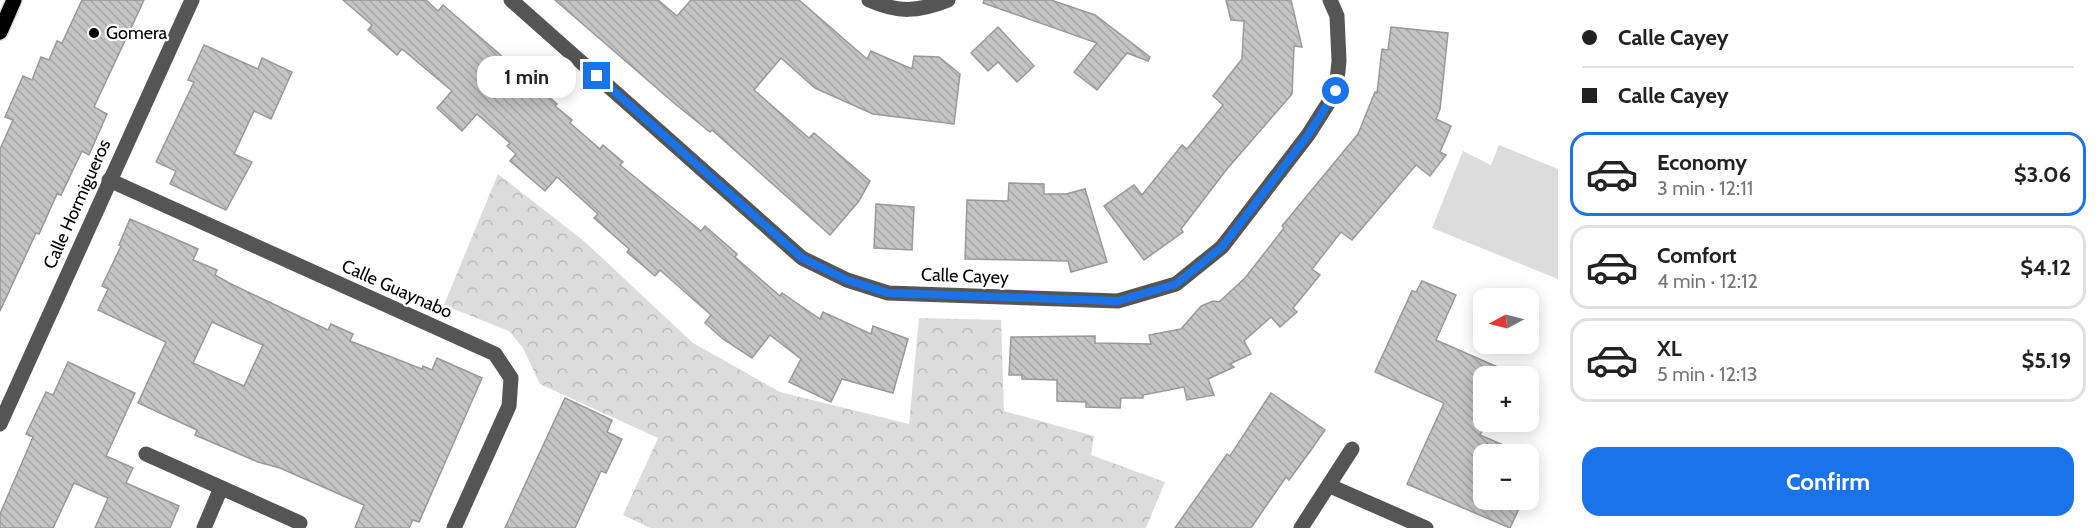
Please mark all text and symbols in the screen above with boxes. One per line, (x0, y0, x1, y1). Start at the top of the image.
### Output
place label: Gomera (106, 22, 167, 44)
text: Calle Cayey (1618, 24, 1729, 51)
marker: Gomera (87, 26, 101, 40)
callout: 1 min (477, 55, 576, 97)
route end (583, 62, 610, 89)
text: 1 min (504, 65, 549, 89)
route start (1322, 77, 1349, 104)
text: Calle Cayey (1618, 82, 1729, 109)
street label: Calle Hormigueros (39, 136, 115, 272)
icon: car (1585, 147, 1639, 201)
text: Economy (1657, 149, 1747, 176)
text: $3.06 (2014, 161, 2071, 188)
text: 3 min · 12:11 (1657, 176, 1753, 200)
icon: car (1585, 240, 1639, 294)
text: Comfort (1657, 242, 1736, 269)
text: $4.12 (2020, 254, 2071, 281)
street label: Calle Guaynabo (338, 255, 456, 323)
street label: Calle Cayey (921, 263, 1009, 289)
text: 4 min · 12:12 (1657, 269, 1758, 293)
north arrow (1473, 288, 1539, 354)
map controls (1473, 288, 1539, 510)
icon: car (1585, 333, 1639, 387)
text: XL (1657, 335, 1682, 362)
text: $5.19 (2021, 347, 2071, 374)
text: 5 min · 12:13 (1657, 362, 1758, 386)
button: + (1473, 366, 1539, 432)
button: − (1473, 444, 1539, 510)
button: Confirm (1582, 447, 2074, 516)

